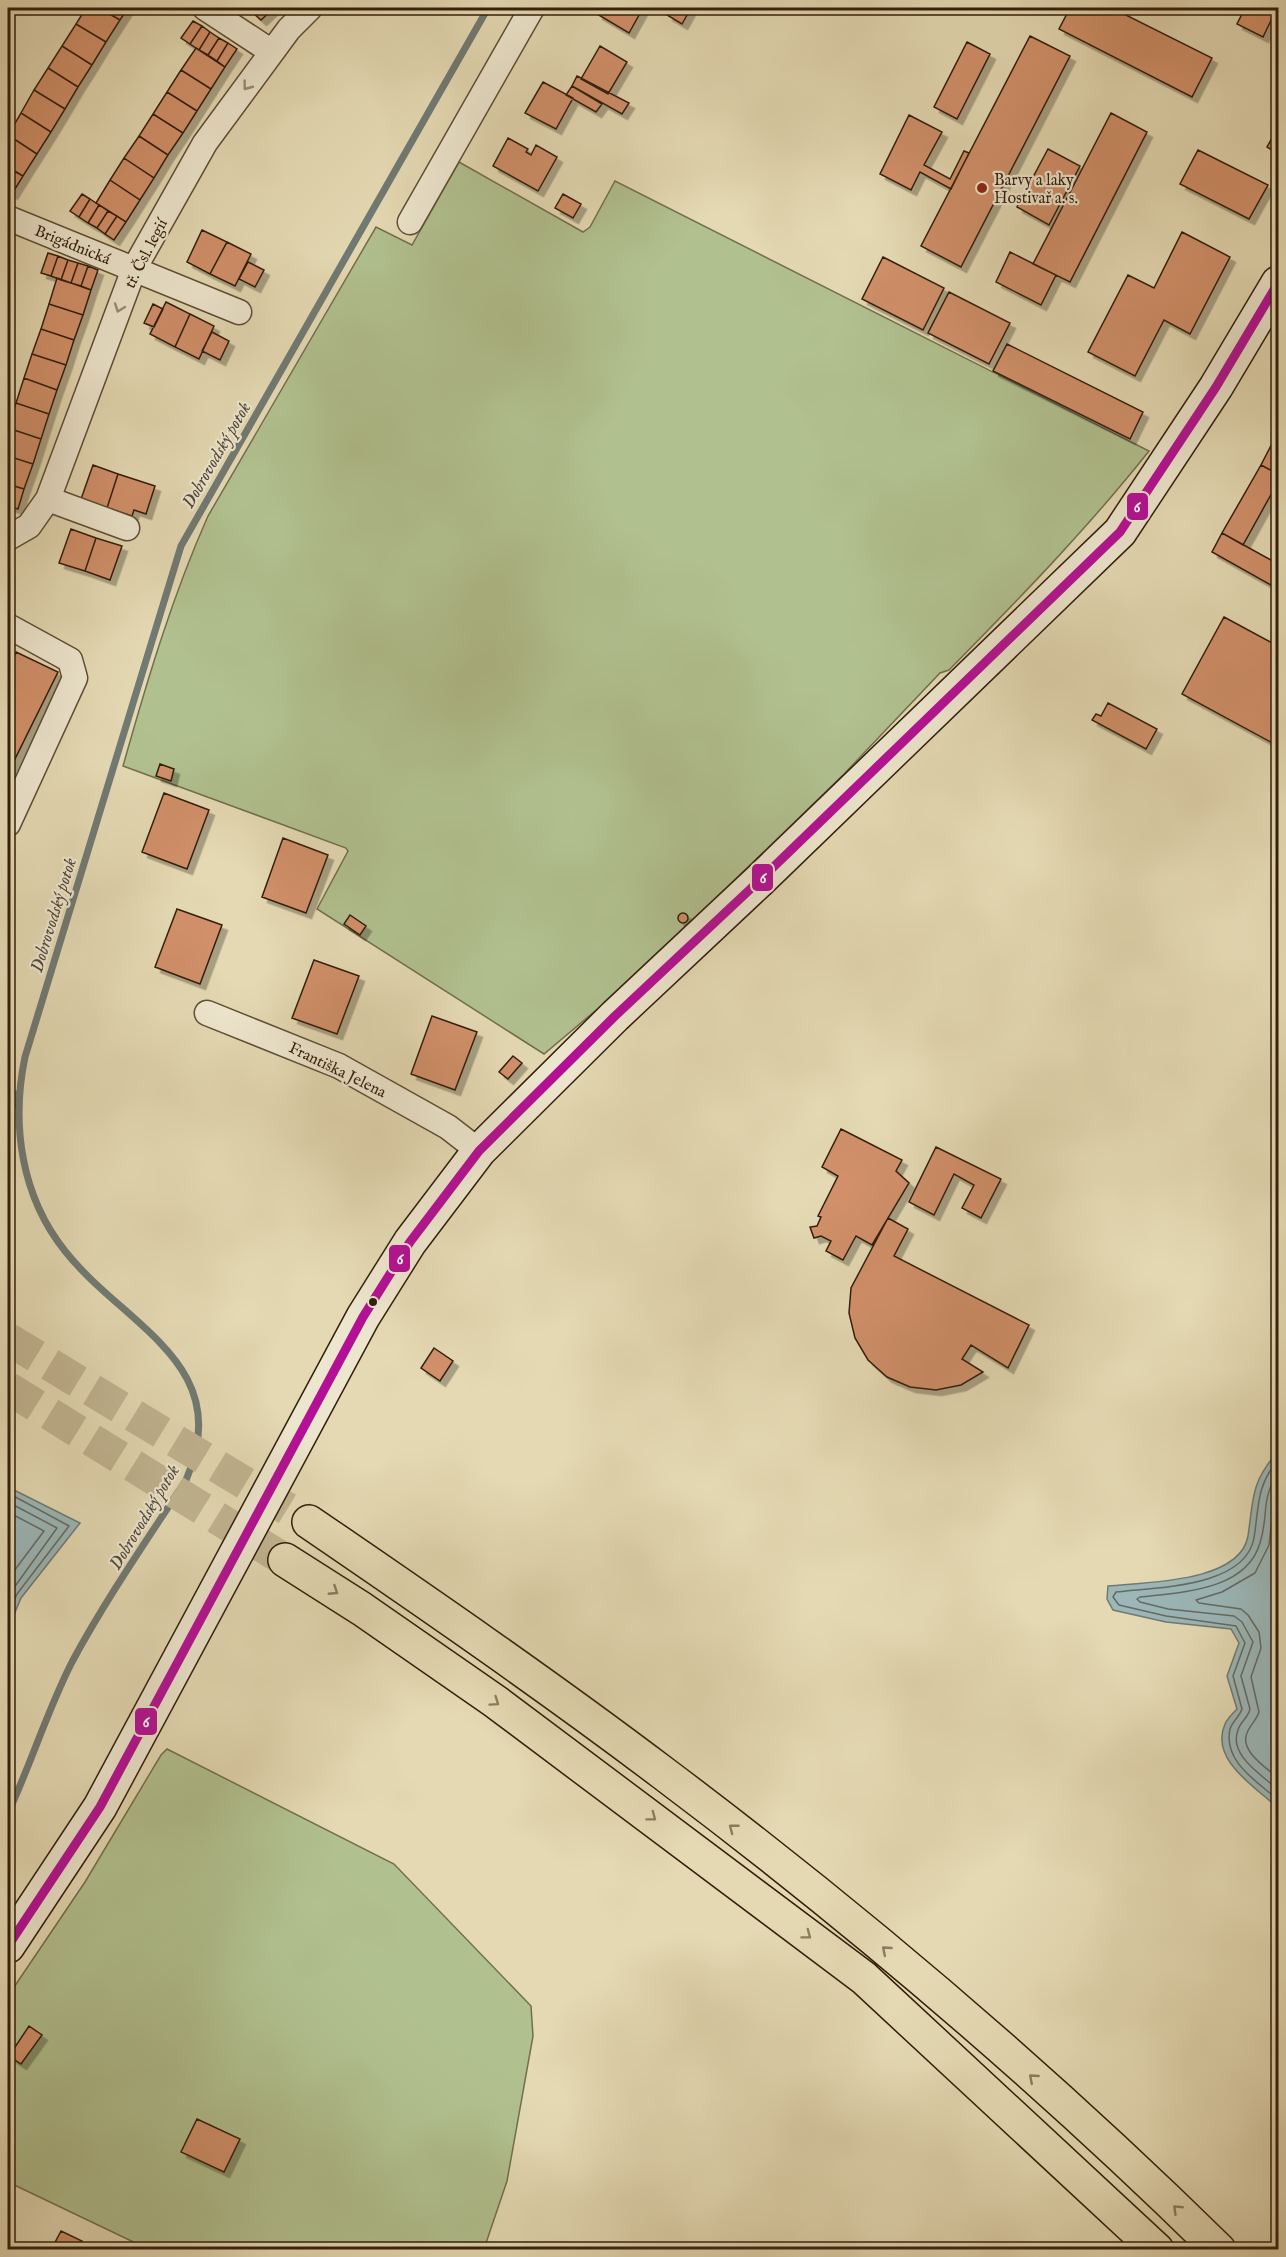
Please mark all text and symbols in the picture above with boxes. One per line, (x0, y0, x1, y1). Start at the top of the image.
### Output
one-way arrow (243, 79, 254, 90)
place label: Barvy a laky Hostivař a. s. (994, 171, 1078, 209)
marker: Barvy a laky Hostivař a. s. (975, 181, 989, 195)
street label: tř. Čsl. legií (119, 213, 174, 292)
street label: Brigádnická (31, 222, 113, 270)
one-way arrow (114, 302, 126, 313)
water label: Dobrovodský potok (178, 399, 257, 513)
line badge: 6 (1126, 492, 1149, 521)
text: 6 (1134, 498, 1142, 518)
water label: Dobrovodský potok (26, 855, 83, 976)
line badge: 6 (751, 863, 774, 892)
text: 6 (760, 869, 768, 889)
street label: Františka Jelena (285, 1039, 389, 1103)
line badge: 6 (388, 1244, 411, 1273)
text: 6 (397, 1250, 405, 1270)
unlabelled marker (367, 1296, 379, 1308)
water label: Dobrovodský potok (105, 1461, 186, 1575)
one-way arrow (328, 1584, 338, 1596)
one-way arrow (488, 1695, 499, 1706)
line badge: 6 (134, 1707, 158, 1736)
text: 6 (143, 1713, 151, 1733)
one-way arrow (645, 1810, 656, 1821)
one-way arrow (729, 1825, 740, 1836)
one-way arrow (801, 1928, 812, 1939)
one-way arrow (882, 1946, 893, 1957)
one-way arrow (1029, 2074, 1039, 2085)
one-way arrow (1174, 2205, 1185, 2216)

